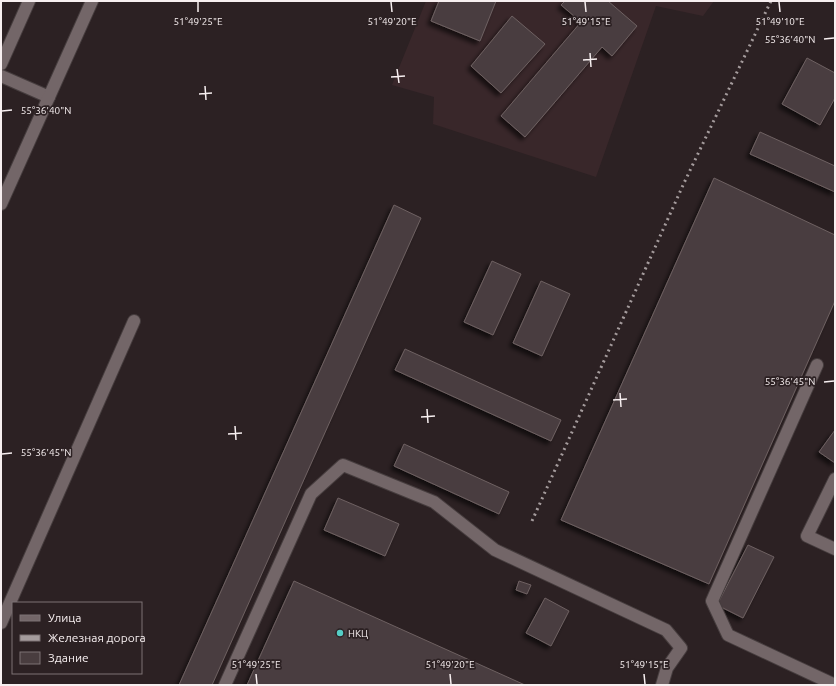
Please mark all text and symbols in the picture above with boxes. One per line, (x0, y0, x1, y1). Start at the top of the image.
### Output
text: 51°49'25"E (173, 16, 223, 27)
text: 51°49'20"E (367, 16, 417, 27)
text: 51°49'15"E (561, 16, 611, 27)
text: 51°49'10"E (755, 16, 805, 27)
text: 55°36'40"N (765, 34, 815, 45)
text: 55°36'40"N (21, 105, 71, 116)
text: 55°36'45"N (765, 376, 815, 387)
text: 55°36'45"N (21, 447, 71, 458)
legend (12, 602, 142, 674)
text: Улица (48, 611, 81, 624)
marker: НКЦ (335, 628, 345, 638)
place label: НКЦ (348, 628, 368, 639)
text: Железная дорога (48, 631, 146, 644)
text: Здание (48, 651, 89, 664)
text: 51°49'25"E (231, 659, 281, 670)
text: 51°49'20"E (425, 659, 475, 670)
text: 51°49'15"E (619, 659, 669, 670)

